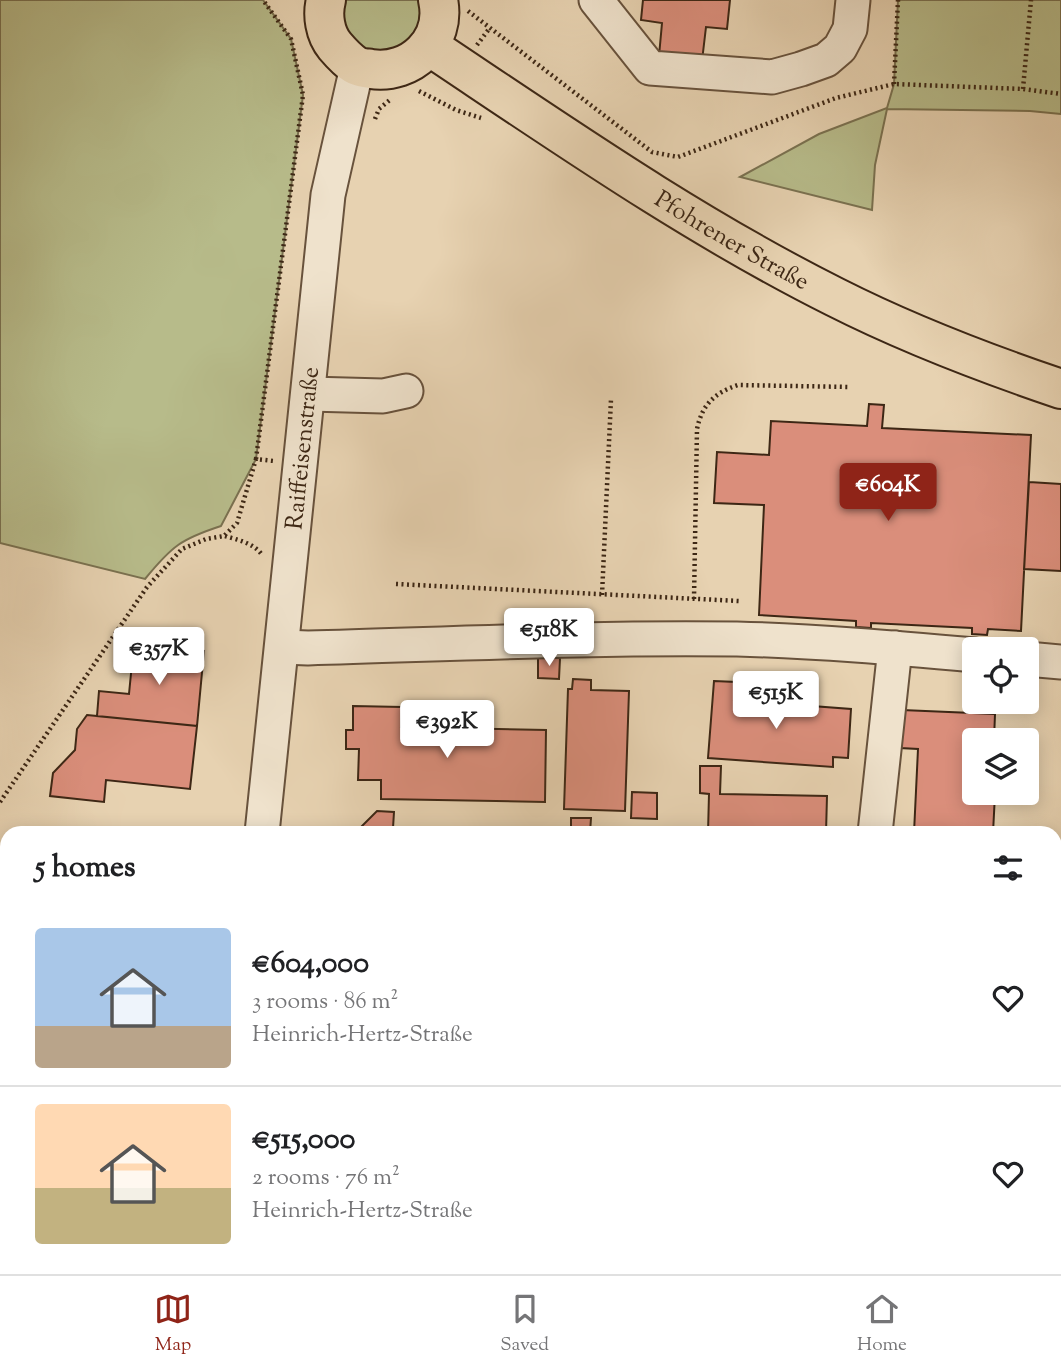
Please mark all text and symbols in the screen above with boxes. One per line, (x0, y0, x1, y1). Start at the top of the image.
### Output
street label: Pfohrener Straße (647, 183, 815, 300)
street label: Raiffeisenstraße (278, 365, 329, 531)
pin: €604K (839, 463, 937, 523)
text: €604K (856, 469, 920, 502)
pin: €518K (500, 608, 598, 668)
text: €518K (520, 614, 578, 647)
pin: €357K (110, 628, 208, 687)
text: €357K (129, 633, 189, 666)
map controls (962, 637, 1039, 805)
button: locate (962, 637, 1039, 714)
pin: €515K (727, 672, 825, 731)
text: €515K (749, 677, 803, 710)
pin: €392K (398, 700, 496, 760)
text: €392K (416, 706, 478, 739)
button: layers (962, 728, 1039, 805)
text: 5 homes (35, 847, 136, 890)
icon: filters (989, 849, 1027, 887)
text: €604,000 (252, 943, 369, 986)
icon: home (91, 956, 175, 1040)
icon: heart (989, 979, 1027, 1017)
text: 3 rooms · 86 m² (252, 986, 398, 1019)
text: Heinrich-Hertz-Straße (252, 1019, 473, 1052)
text: €515,000 (252, 1119, 355, 1162)
icon: home (91, 1132, 175, 1216)
icon: heart (989, 1155, 1027, 1193)
text: 2 rooms · 76 m² (252, 1162, 400, 1195)
text: Heinrich-Hertz-Straße (252, 1195, 473, 1228)
tab: Map (154, 1290, 192, 1359)
tab: Saved (500, 1290, 549, 1359)
tab: Home (857, 1290, 907, 1359)

